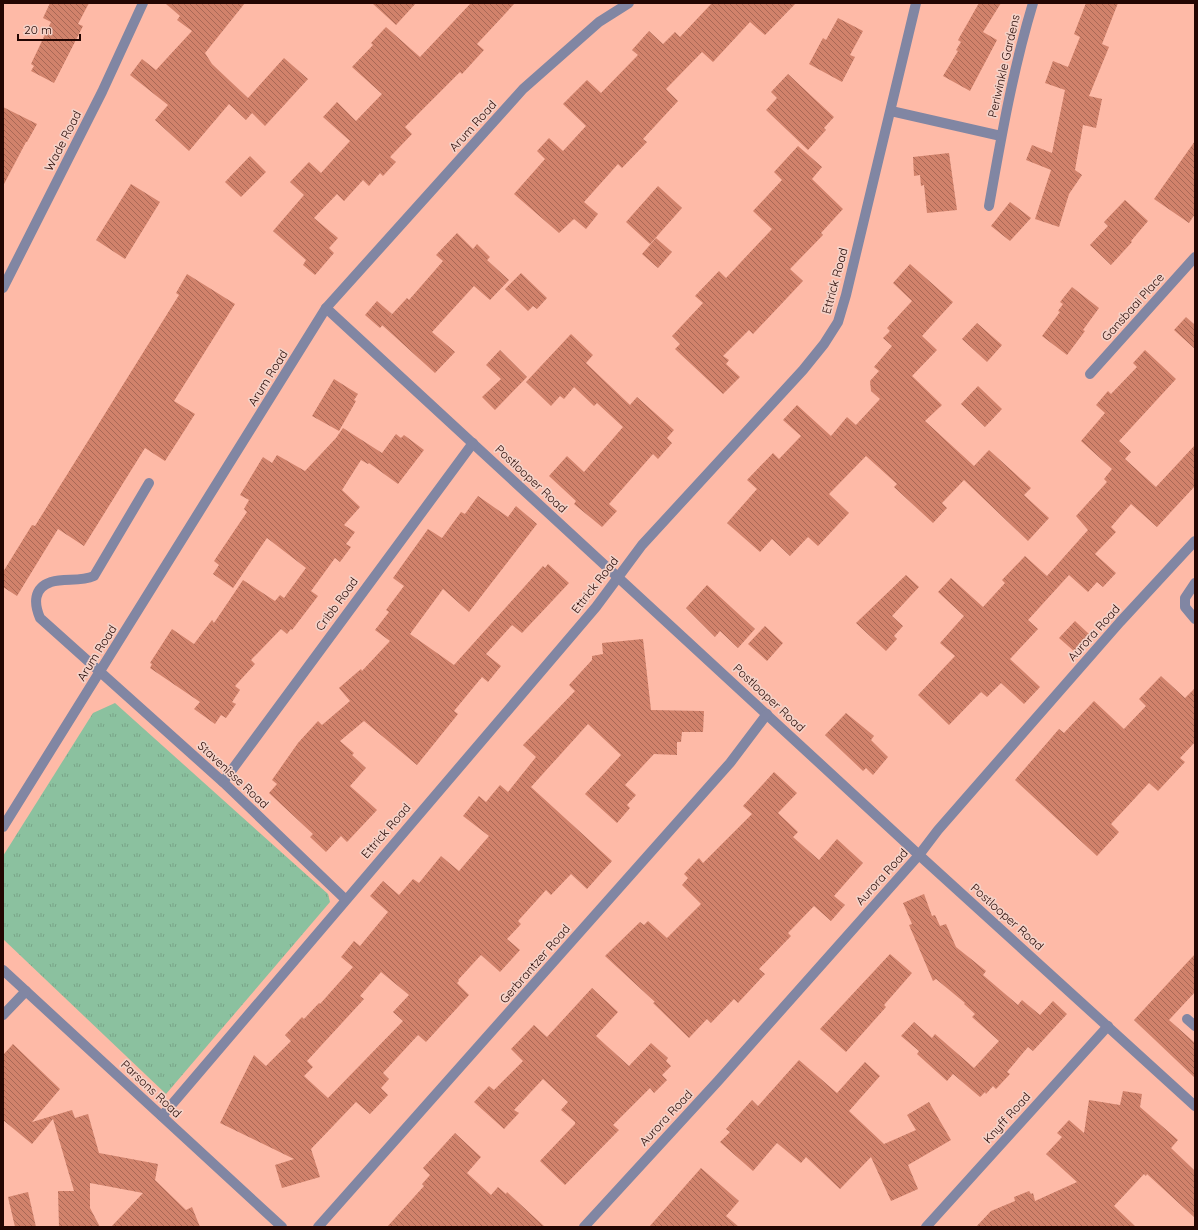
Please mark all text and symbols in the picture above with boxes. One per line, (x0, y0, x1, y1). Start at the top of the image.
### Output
street label: Periwinkle Gardens (984, 13, 1023, 119)
scale bar (18, 16, 80, 42)
text: 20 m (24, 22, 52, 37)
street label: Arum Road (446, 97, 499, 154)
street label: Wade Road (41, 108, 84, 174)
street label: Ettrick Road (818, 246, 851, 316)
street label: Gansbaai Place (1098, 269, 1167, 344)
street label: Arum Road (244, 347, 291, 409)
street label: Postlooper Road (492, 441, 570, 516)
street label: Ettrick Road (568, 553, 621, 616)
street label: Cribb Road (312, 574, 361, 633)
street label: Aurora Road (1064, 601, 1123, 664)
street label: Arum Road (73, 622, 120, 684)
street label: Postlooper Road (730, 660, 808, 735)
street label: Stavenisse Road (195, 738, 272, 811)
street label: Ettrick Road (358, 800, 414, 861)
street label: Aurora Road (852, 845, 911, 908)
street label: Postlooper Road (968, 880, 1047, 953)
street label: Gerbrantzer Road (496, 921, 573, 1006)
street label: Parsons Road (118, 1057, 185, 1121)
street label: Aurora Road (636, 1087, 695, 1149)
street label: Knyff Road (980, 1089, 1033, 1146)

